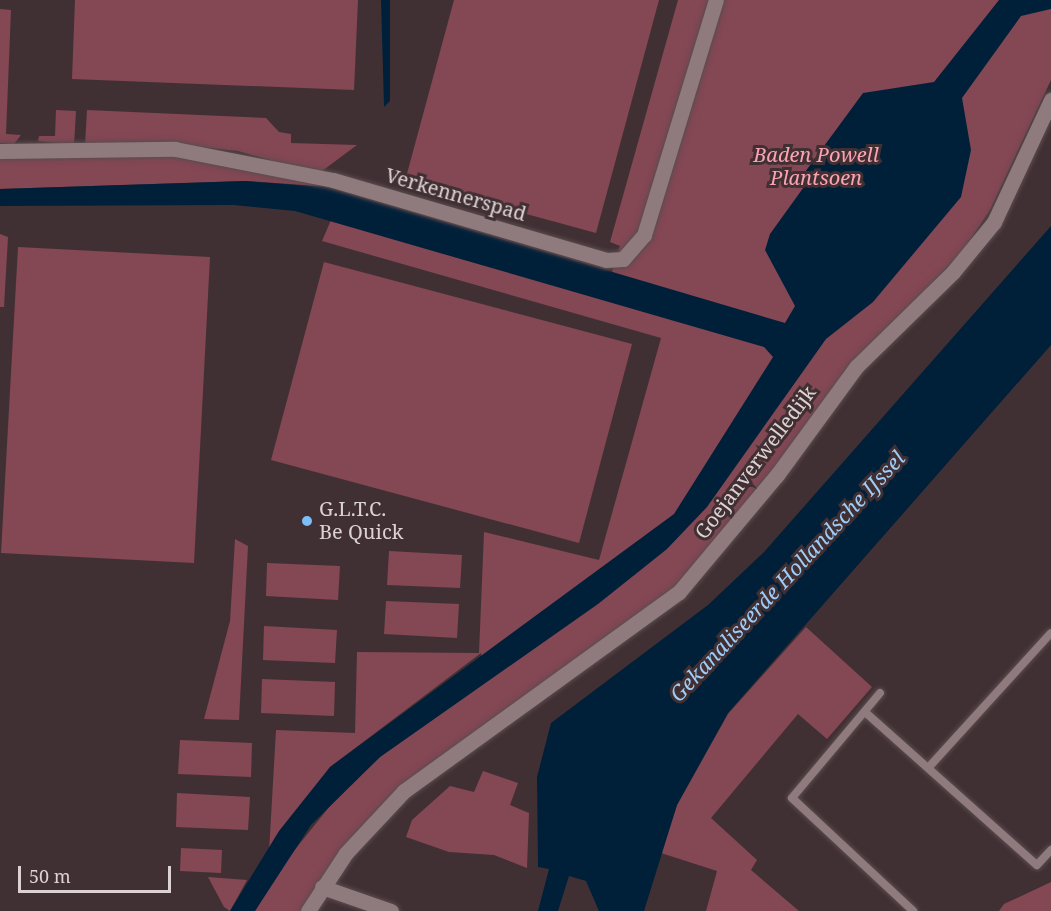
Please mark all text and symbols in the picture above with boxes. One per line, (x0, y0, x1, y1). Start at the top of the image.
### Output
park label: Baden Powell Plantsoen (753, 143, 879, 190)
street label: Verkennerspad (383, 162, 529, 226)
street label: Goejanverwelledijk (690, 381, 820, 543)
water label: Gekanaliseerde Hollandsche IJssel (664, 446, 910, 706)
place label: G.L.T.C. Be Quick (319, 497, 403, 544)
marker: G.L.T.C. Be Quick (300, 514, 314, 528)
scale bar (21, 854, 174, 892)
text: 50 m (29, 864, 71, 888)

